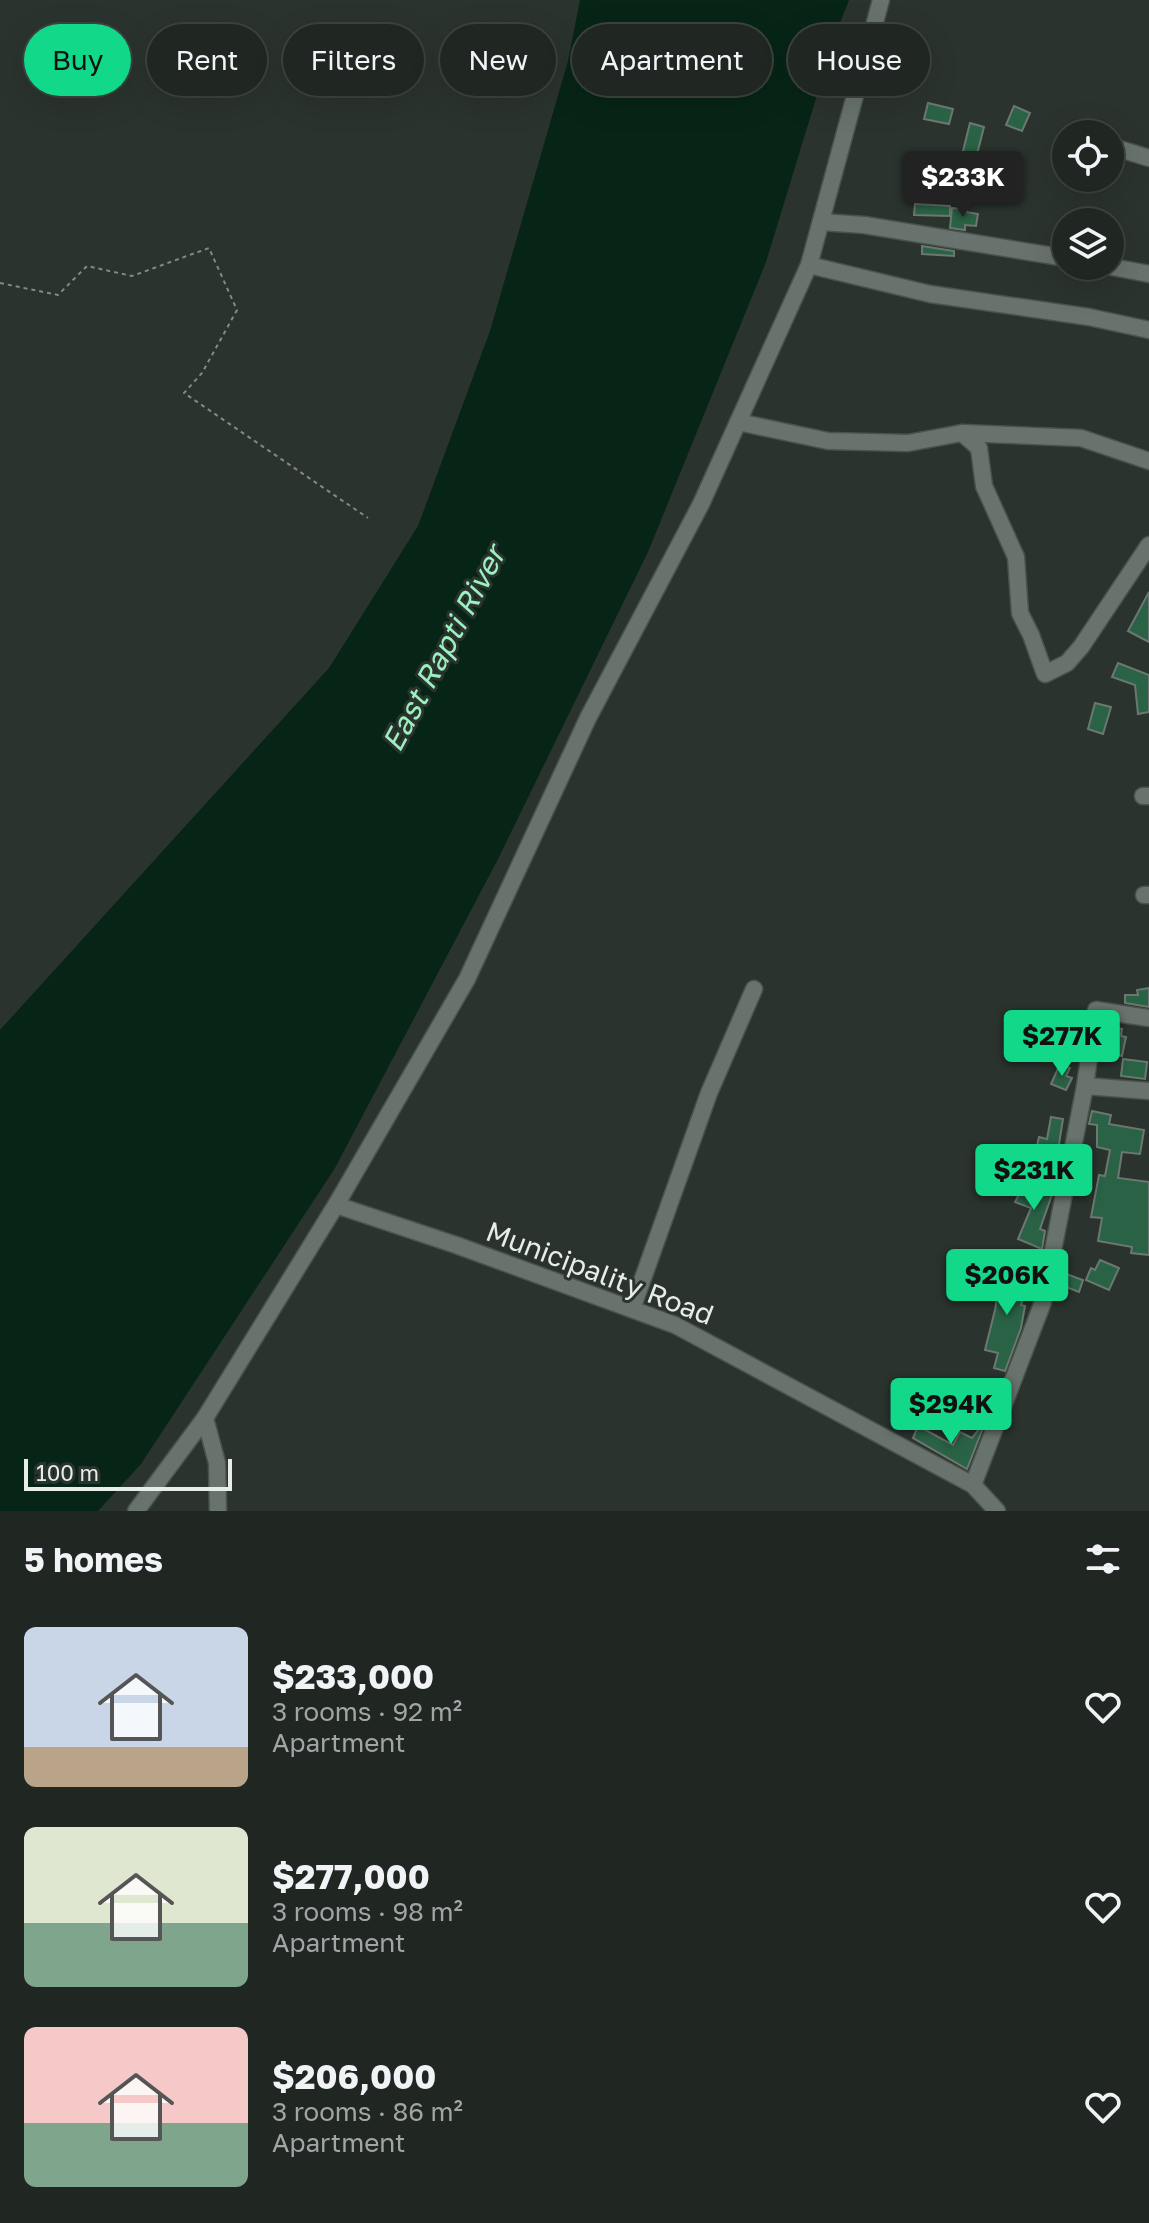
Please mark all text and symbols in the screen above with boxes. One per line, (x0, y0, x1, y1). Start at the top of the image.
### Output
chip: Buy (24, 24, 131, 96)
chip: Rent (147, 24, 267, 96)
chip: Filters (283, 24, 424, 96)
chip: New (440, 24, 556, 96)
chip: Apartment (572, 24, 772, 96)
chip: House (788, 24, 930, 96)
map controls (1052, 120, 1124, 280)
button: locate (1052, 120, 1124, 192)
pin: $233K (907, 151, 1019, 219)
text: $233K (921, 161, 1005, 192)
button: layers (1052, 208, 1124, 280)
water label: East Rapti River (374, 536, 514, 757)
pin: $277K (1006, 1010, 1118, 1078)
text: $277K (1022, 1020, 1102, 1051)
pin: $231K (978, 1144, 1090, 1212)
text: $231K (993, 1154, 1075, 1185)
street label: Municipality Road (482, 1214, 719, 1331)
pin: $206K (951, 1249, 1063, 1317)
text: $206K (964, 1259, 1050, 1290)
pin: $294K (895, 1378, 1007, 1446)
text: $294K (909, 1388, 993, 1419)
scale bar (24, 1455, 232, 1491)
text: 100 m (36, 1459, 99, 1486)
icon: filters (1081, 1537, 1125, 1581)
text: 5 homes (24, 1539, 163, 1579)
text: $233,000 (272, 1656, 434, 1696)
icon: home (88, 1659, 184, 1755)
icon: heart (1081, 1685, 1125, 1729)
text: 3 rooms · 92 m² (272, 1696, 462, 1727)
text: Apartment (272, 1727, 405, 1758)
text: $277,000 (272, 1856, 430, 1896)
icon: home (88, 1859, 184, 1955)
icon: heart (1081, 1885, 1125, 1929)
text: 3 rooms · 98 m² (272, 1896, 463, 1927)
text: Apartment (272, 1927, 405, 1958)
text: $206,000 (272, 2056, 436, 2096)
icon: home (88, 2059, 184, 2155)
icon: heart (1081, 2085, 1125, 2129)
text: 3 rooms · 86 m² (272, 2096, 463, 2127)
text: Apartment (272, 2127, 405, 2158)

